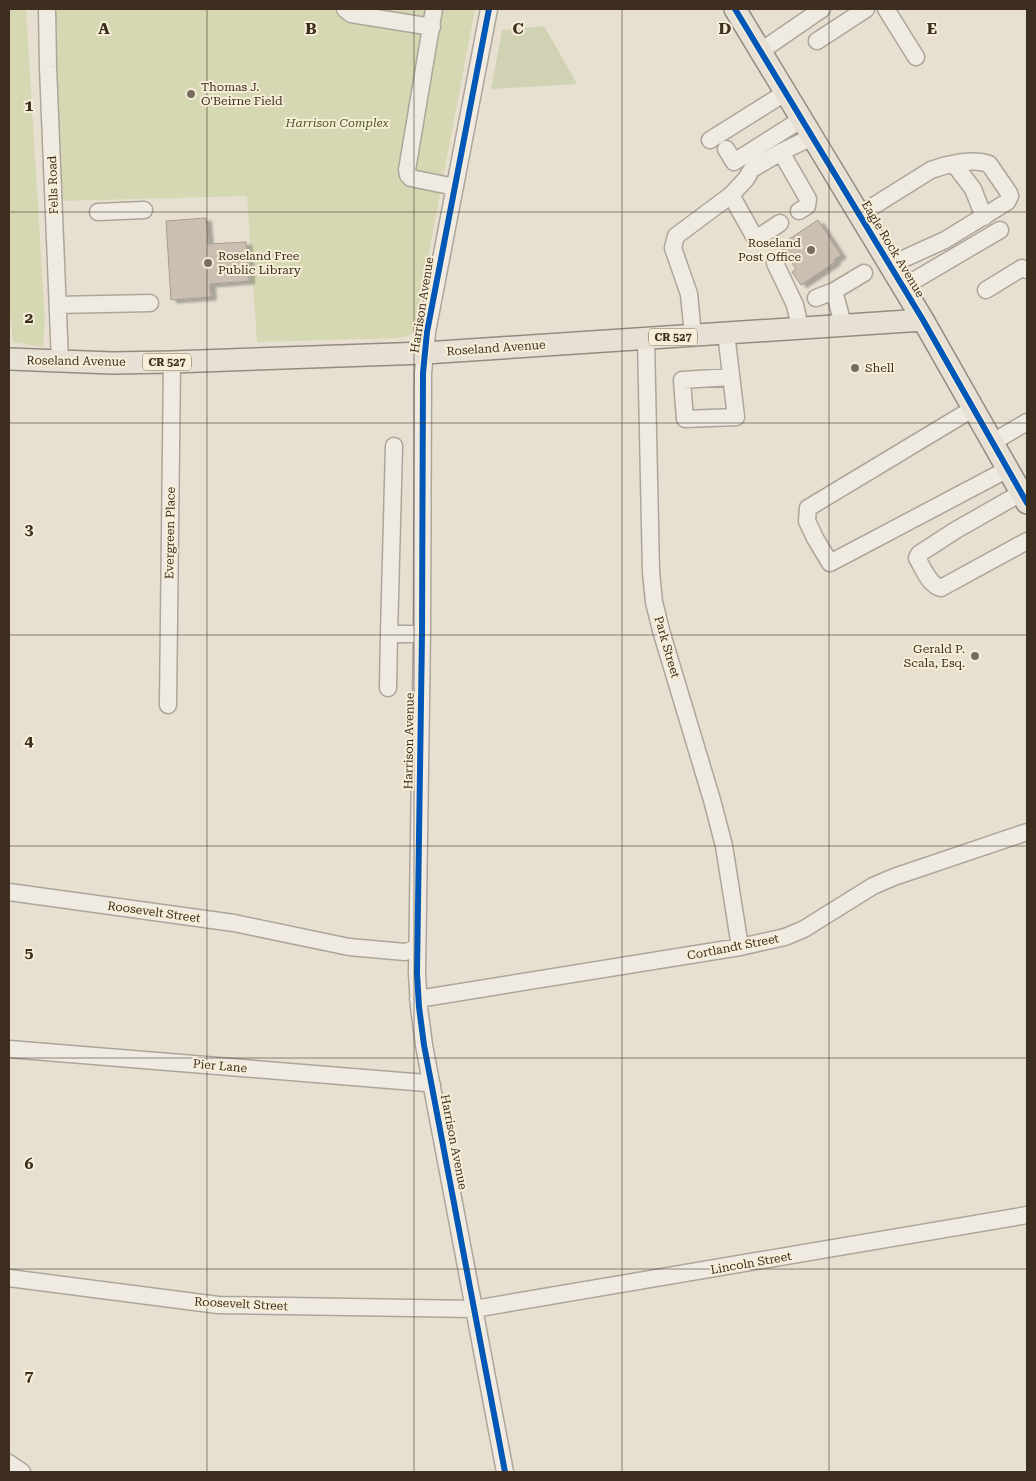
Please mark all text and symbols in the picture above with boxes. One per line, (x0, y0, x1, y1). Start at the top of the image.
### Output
text: A (98, 19, 110, 38)
text: B (305, 19, 317, 38)
text: C (512, 19, 524, 38)
text: D (719, 19, 732, 38)
text: E (927, 19, 937, 38)
place label: Thomas J. O'Beirne Field (201, 80, 283, 108)
marker: Thomas J. O'Beirne Field (185, 88, 197, 100)
text: 1 (25, 96, 34, 115)
park label: Harrison Complex (285, 116, 388, 130)
street label: Fells Road (45, 155, 61, 215)
street label: Eagle Rock Avenue (859, 198, 928, 300)
place label: Roseland Post Office (738, 236, 801, 264)
marker: Roseland Post Office (805, 244, 817, 256)
place label: Roseland Free Public Library (218, 249, 302, 277)
street label: Harrison Avenue (408, 256, 437, 354)
marker: Roseland Free Public Library (202, 257, 214, 269)
text: 2 (25, 308, 34, 327)
road number: CR 527 (649, 328, 697, 346)
street label: Roseland Avenue (446, 338, 546, 358)
street label: Roseland Avenue (26, 353, 126, 369)
road number: CR 527 (143, 354, 191, 371)
place label: Shell (865, 361, 894, 375)
marker: Shell (849, 362, 861, 374)
street label: Evergreen Place (162, 486, 178, 579)
text: 3 (25, 520, 34, 539)
street label: Park Street (651, 614, 683, 680)
place label: Gerald P. Scala, Esq. (904, 642, 965, 670)
marker: Gerald P. Scala, Esq. (969, 650, 981, 662)
street label: Harrison Avenue (401, 692, 417, 790)
text: 4 (25, 731, 34, 750)
street label: Roosevelt Street (107, 899, 202, 926)
street label: Cortlandt Street (686, 931, 781, 963)
text: 5 (25, 943, 34, 962)
street label: Pier Lane (192, 1057, 248, 1075)
street label: Harrison Avenue (438, 1093, 470, 1191)
text: 6 (25, 1154, 34, 1173)
street label: Lincoln Street (709, 1249, 793, 1277)
street label: Roosevelt Street (194, 1295, 289, 1313)
text: 7 (25, 1366, 34, 1385)

